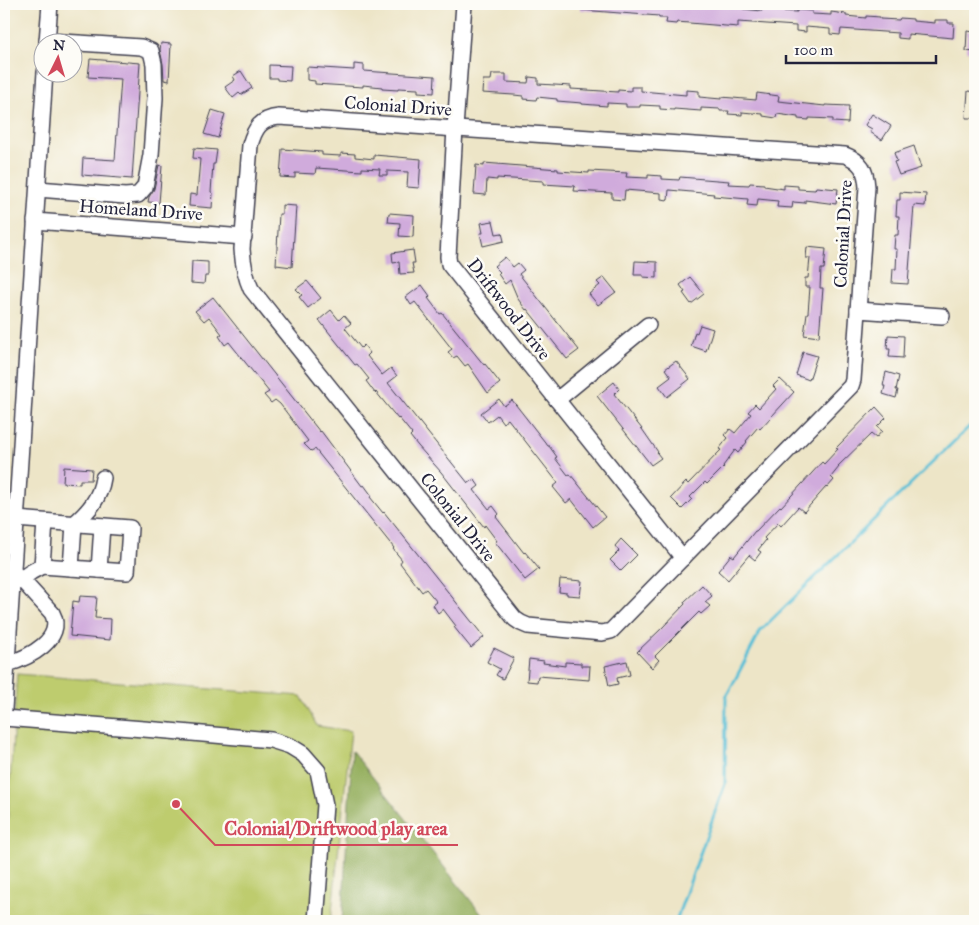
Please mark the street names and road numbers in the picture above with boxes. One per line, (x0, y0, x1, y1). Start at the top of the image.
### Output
street label: Colonial Drive (343, 91, 453, 121)
street label: Colonial Drive (829, 179, 857, 289)
street label: Homeland Drive (78, 195, 204, 225)
street label: Driftwood Drive (462, 254, 556, 364)
street label: Colonial Drive (415, 468, 501, 566)

